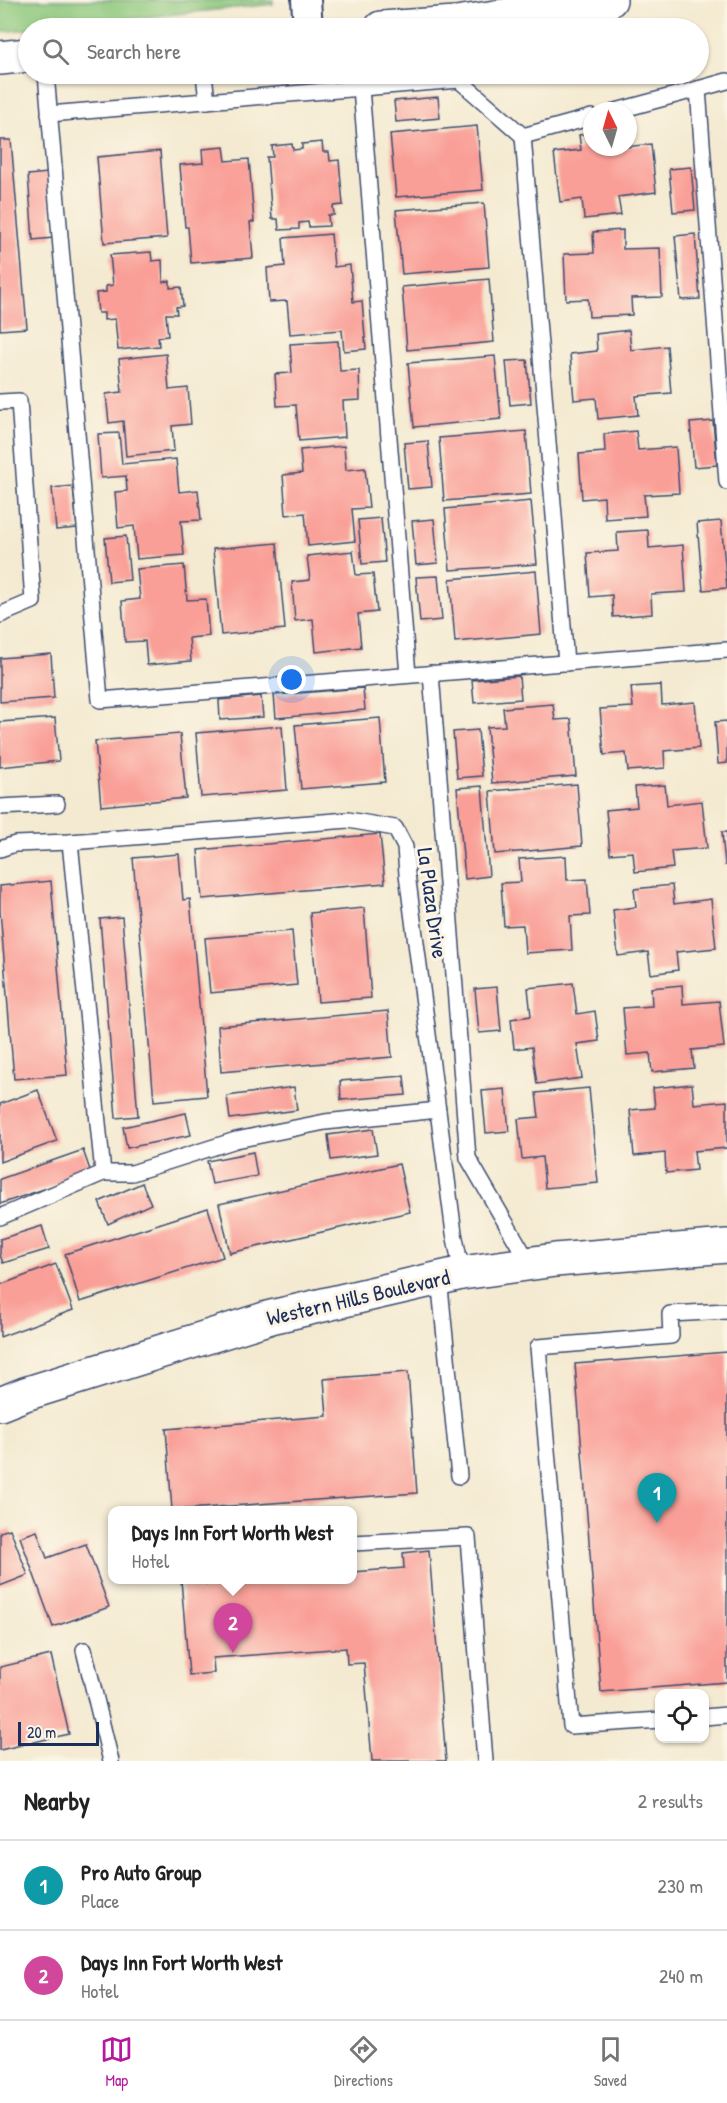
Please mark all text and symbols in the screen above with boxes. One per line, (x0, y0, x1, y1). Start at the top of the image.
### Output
search box (18, 18, 709, 84)
icon: search (39, 35, 72, 68)
text: Search here (87, 36, 181, 66)
north arrow (583, 102, 637, 156)
your location (277, 665, 306, 694)
street label: La Plaza Drive (410, 846, 456, 960)
street label: Western Hills Boulevard (264, 1261, 453, 1333)
pin: 1 (638, 1474, 676, 1523)
popup (108, 1506, 357, 1584)
text: Days Inn Fort Worth West (132, 1517, 333, 1547)
text: Hotel (132, 1547, 169, 1574)
pin: 2 (214, 1604, 252, 1653)
map controls (655, 1689, 709, 1743)
button: locate (655, 1689, 709, 1743)
scale bar (18, 1719, 99, 1746)
text: 20 m (27, 1721, 56, 1743)
text: Nearby (24, 1783, 90, 1818)
text: 2 results (638, 1787, 703, 1814)
text: Pro Auto Group (81, 1857, 201, 1887)
text: 1 (40, 1872, 47, 1899)
text: 230 m (658, 1872, 703, 1899)
text: Place (81, 1887, 120, 1914)
text: Days Inn Fort Worth West (81, 1947, 282, 1977)
text: 2 (39, 1962, 48, 1989)
text: 240 m (659, 1962, 703, 1989)
text: Hotel (81, 1977, 119, 2004)
tab: Map (100, 2033, 133, 2091)
tab: Directions (334, 2033, 393, 2091)
tab: Saved (594, 2033, 627, 2091)

